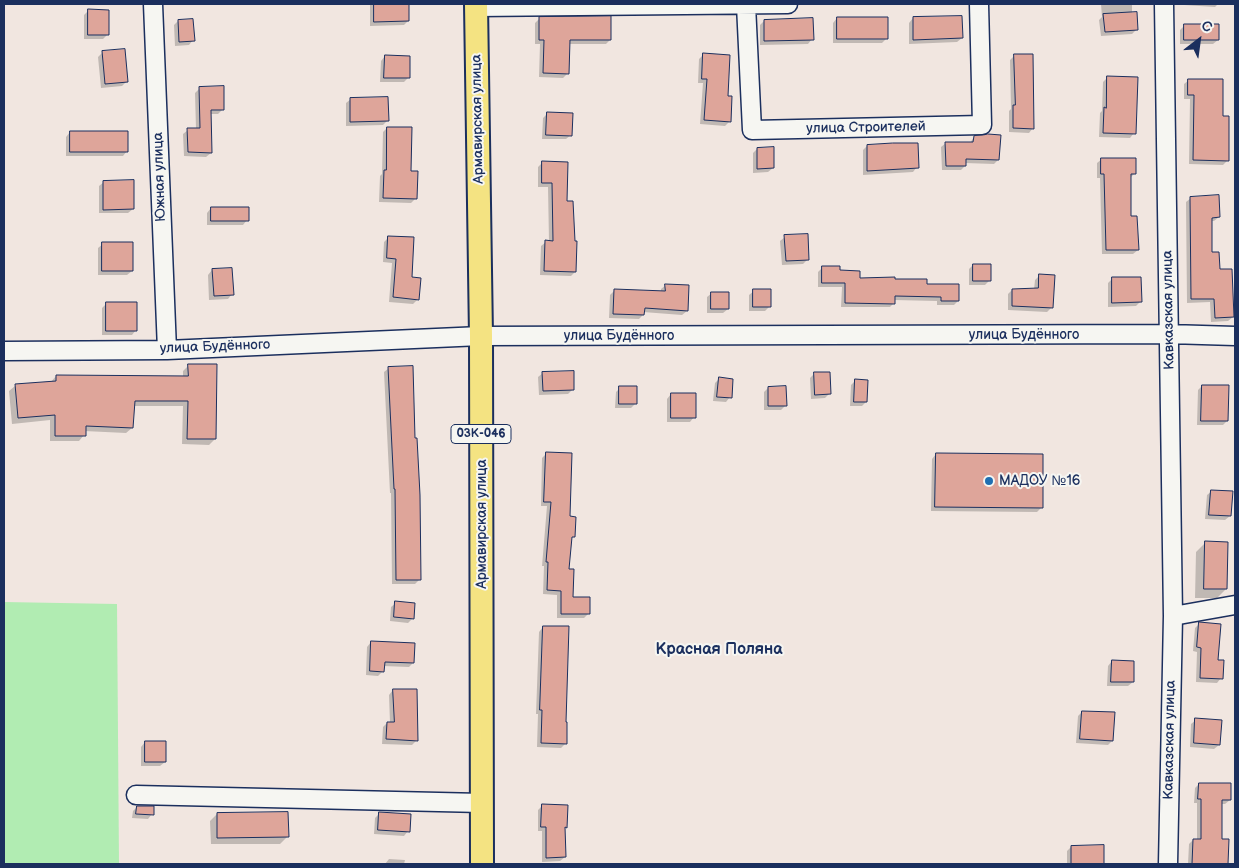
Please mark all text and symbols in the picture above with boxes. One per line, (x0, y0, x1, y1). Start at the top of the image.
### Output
north arrow (1174, 15, 1224, 65)
text: С (1198, 17, 1215, 36)
street label: Армавирская улица (468, 54, 488, 184)
street label: улица Строителей (806, 119, 926, 137)
street label: Южная улица (150, 132, 170, 222)
street label: Кавказская улица (1160, 250, 1178, 370)
street label: улица Будённого (969, 327, 1079, 343)
street label: улица Будённого (564, 328, 674, 344)
street label: улица Будённого (160, 337, 270, 357)
road number: 03К-046 (451, 424, 511, 444)
street label: Армавирская улица (474, 459, 490, 589)
place label: МАДОУ №16 (999, 473, 1080, 489)
marker: МАДОУ №16 (983, 475, 995, 487)
district label: Красная Поляна (655, 640, 783, 660)
street label: Кавказская улица (1161, 680, 1179, 800)

